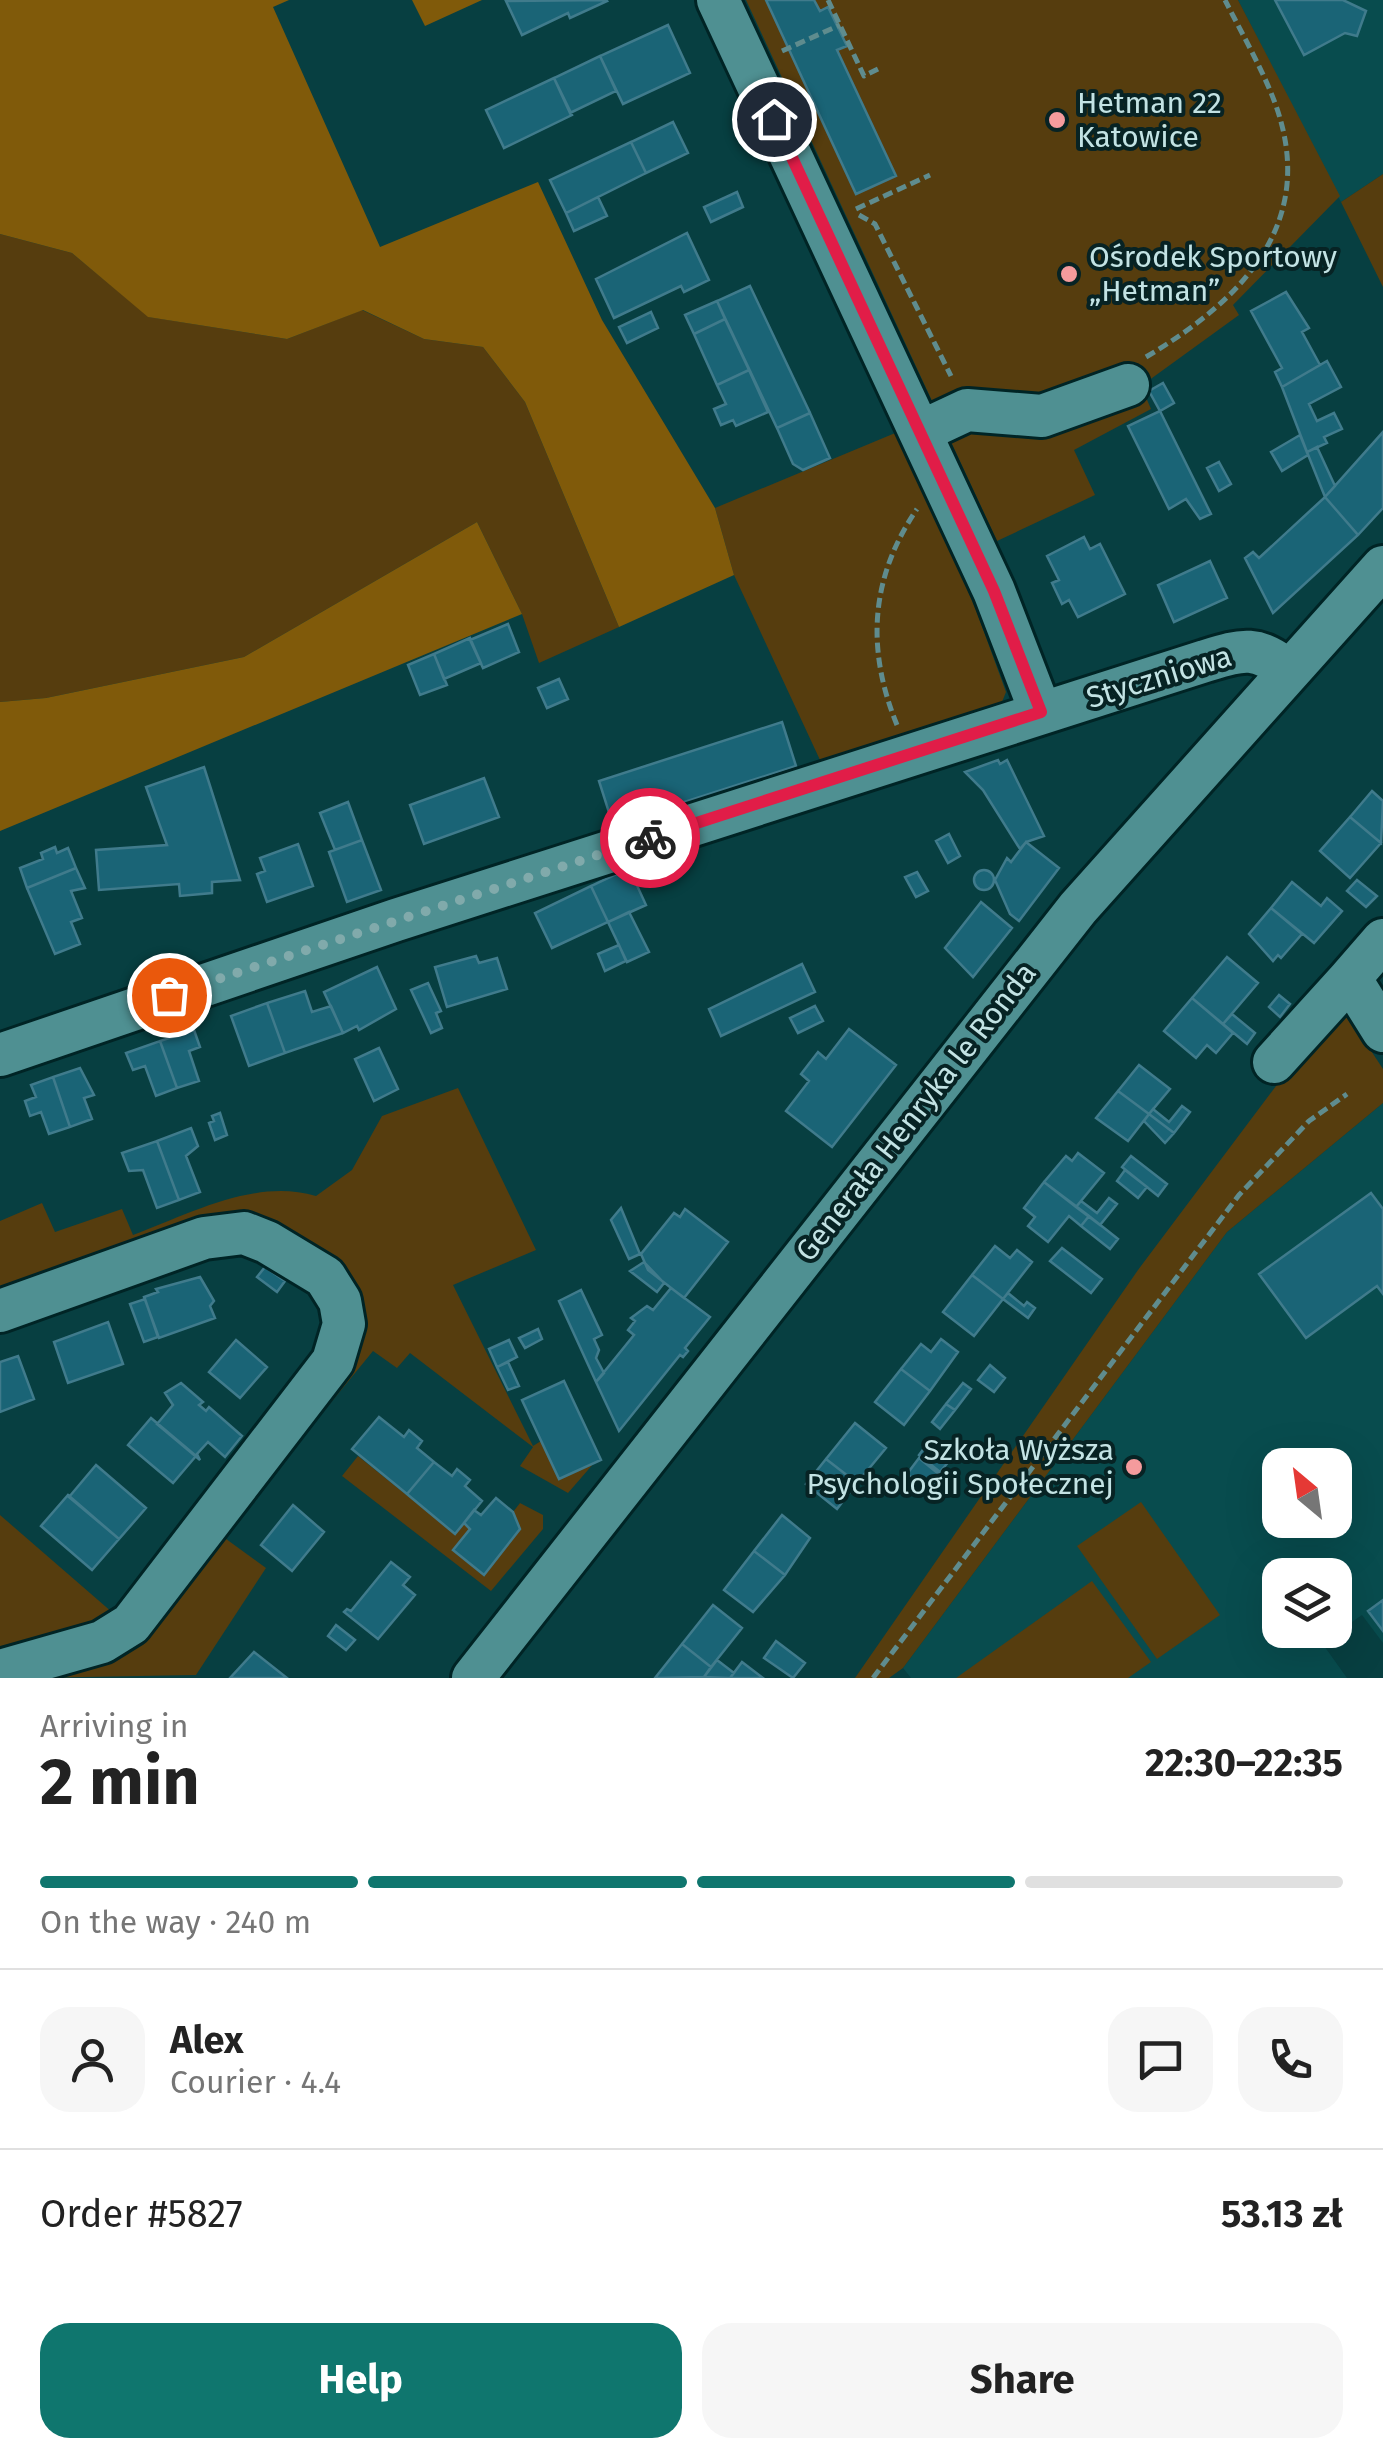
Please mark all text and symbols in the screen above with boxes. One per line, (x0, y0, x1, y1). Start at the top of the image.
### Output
pin (732, 77, 817, 162)
place label: Hetman 22 Katowice (1077, 85, 1222, 155)
icon: home (747, 92, 802, 147)
marker: Hetman 22 Katowice (1046, 109, 1068, 131)
place label: Ośrodek Sportowy „Hetman” (1089, 239, 1337, 309)
marker: Ośrodek Sportowy „Hetman” (1058, 263, 1080, 285)
street label: Styczniowa (1082, 638, 1236, 716)
courier (600, 788, 700, 888)
icon: bike (623, 811, 678, 866)
pin (127, 953, 212, 1038)
street label: Generała Henryka le Ronda (788, 956, 1044, 1268)
icon: bag (142, 968, 197, 1023)
place label: Szkoła Wyższa Psychologii Społecznej (807, 1432, 1114, 1502)
north arrow (1262, 1448, 1352, 1538)
map controls (1262, 1448, 1352, 1648)
marker: Szkoła Wyższa Psychologii Społecznej (1123, 1456, 1145, 1478)
button: layers (1262, 1558, 1352, 1648)
text: Arriving in (40, 1707, 188, 1745)
text: 22:30–22:35 (1145, 1740, 1343, 1786)
text: 2 min (40, 1743, 200, 1821)
text: On the way · 240 m (40, 1903, 311, 1941)
button: person (40, 2007, 145, 2112)
button: chat (1108, 2007, 1213, 2112)
button: phone (1238, 2007, 1343, 2112)
text: Alex (170, 2017, 243, 2063)
text: Courier · 4.4 (170, 2063, 341, 2101)
text: Order #5827 (40, 2191, 243, 2237)
text: 53.13 zł (1221, 2191, 1343, 2237)
button: Help (40, 2323, 682, 2438)
button: Share (702, 2323, 1343, 2438)

